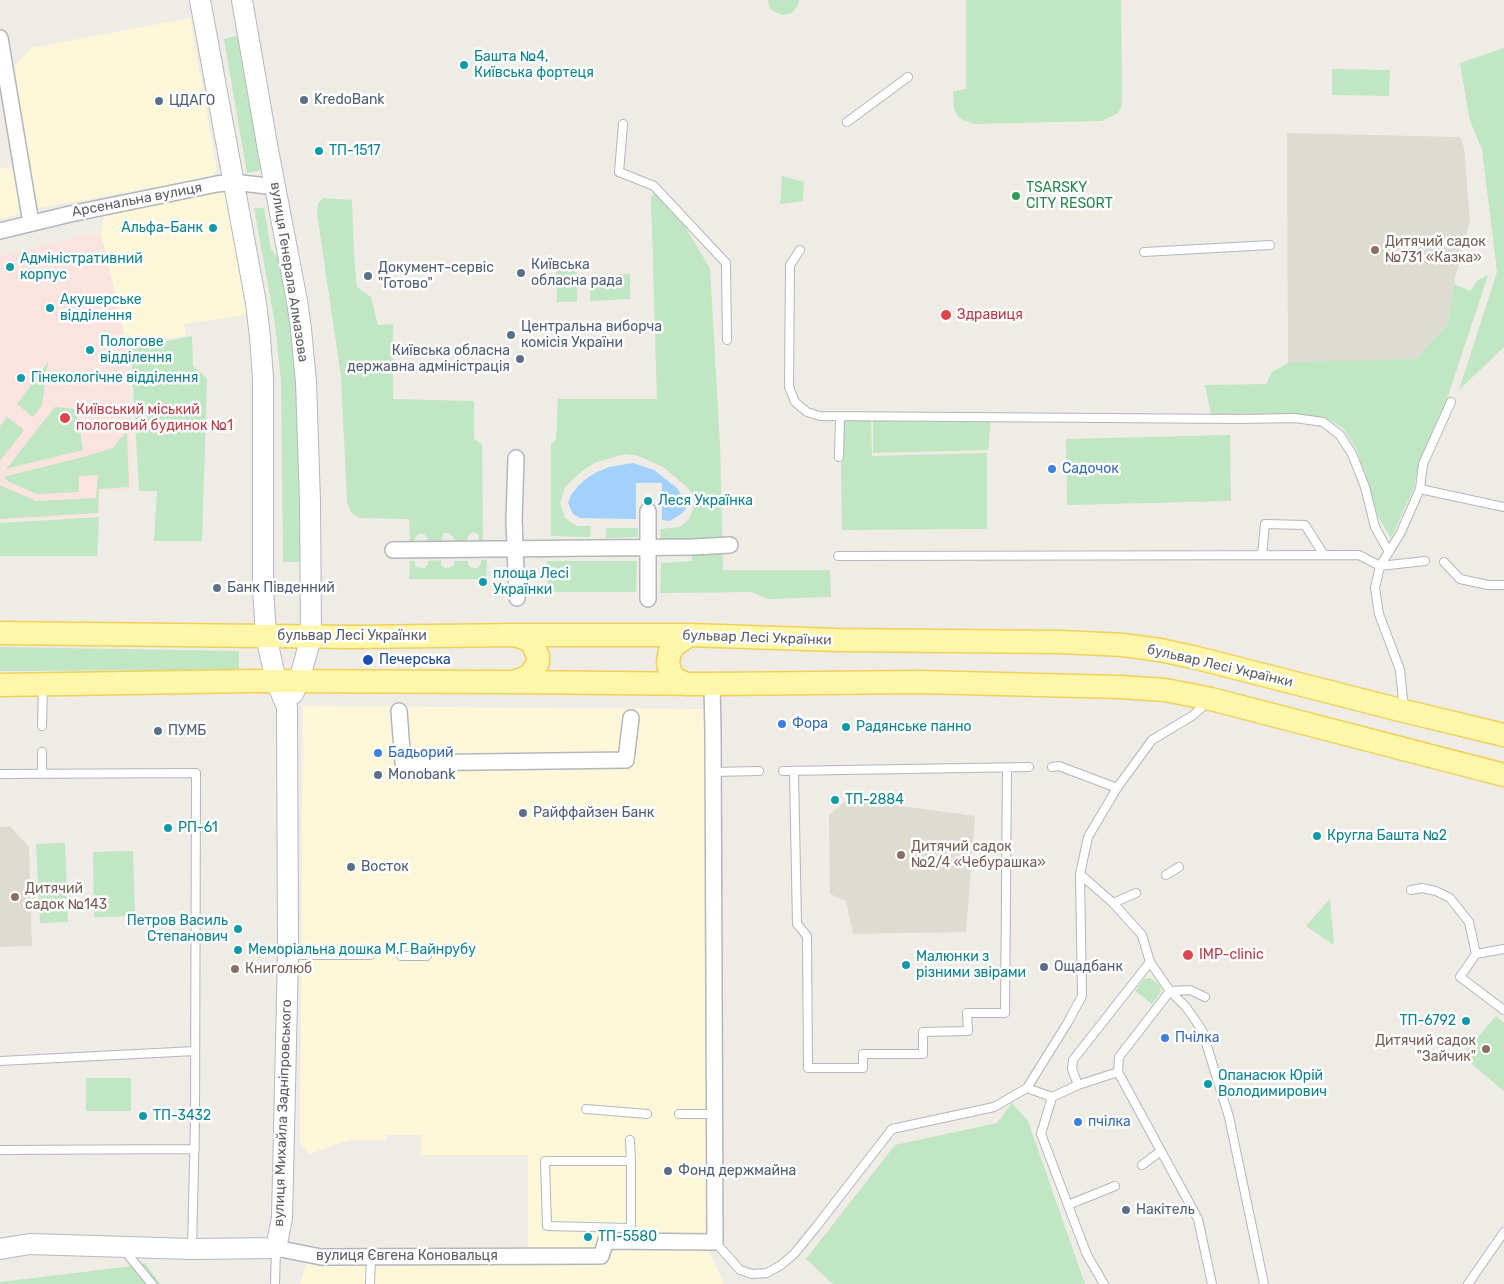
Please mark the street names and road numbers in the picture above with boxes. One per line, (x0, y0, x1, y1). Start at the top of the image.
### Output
street label: Арсенальна вулиця (70, 179, 204, 221)
street label: вулиця Генерала Алмазова (266, 181, 312, 363)
street label: бульвар Лесі Українки (682, 627, 832, 649)
street label: бульвар Лесі Українки (277, 628, 427, 644)
street label: бульвар Лесі Українки (1145, 641, 1295, 691)
street label: вулиця Михайла Задніпровського (271, 999, 295, 1227)
street label: вулиця Євгена Коновальця (316, 1248, 498, 1264)

